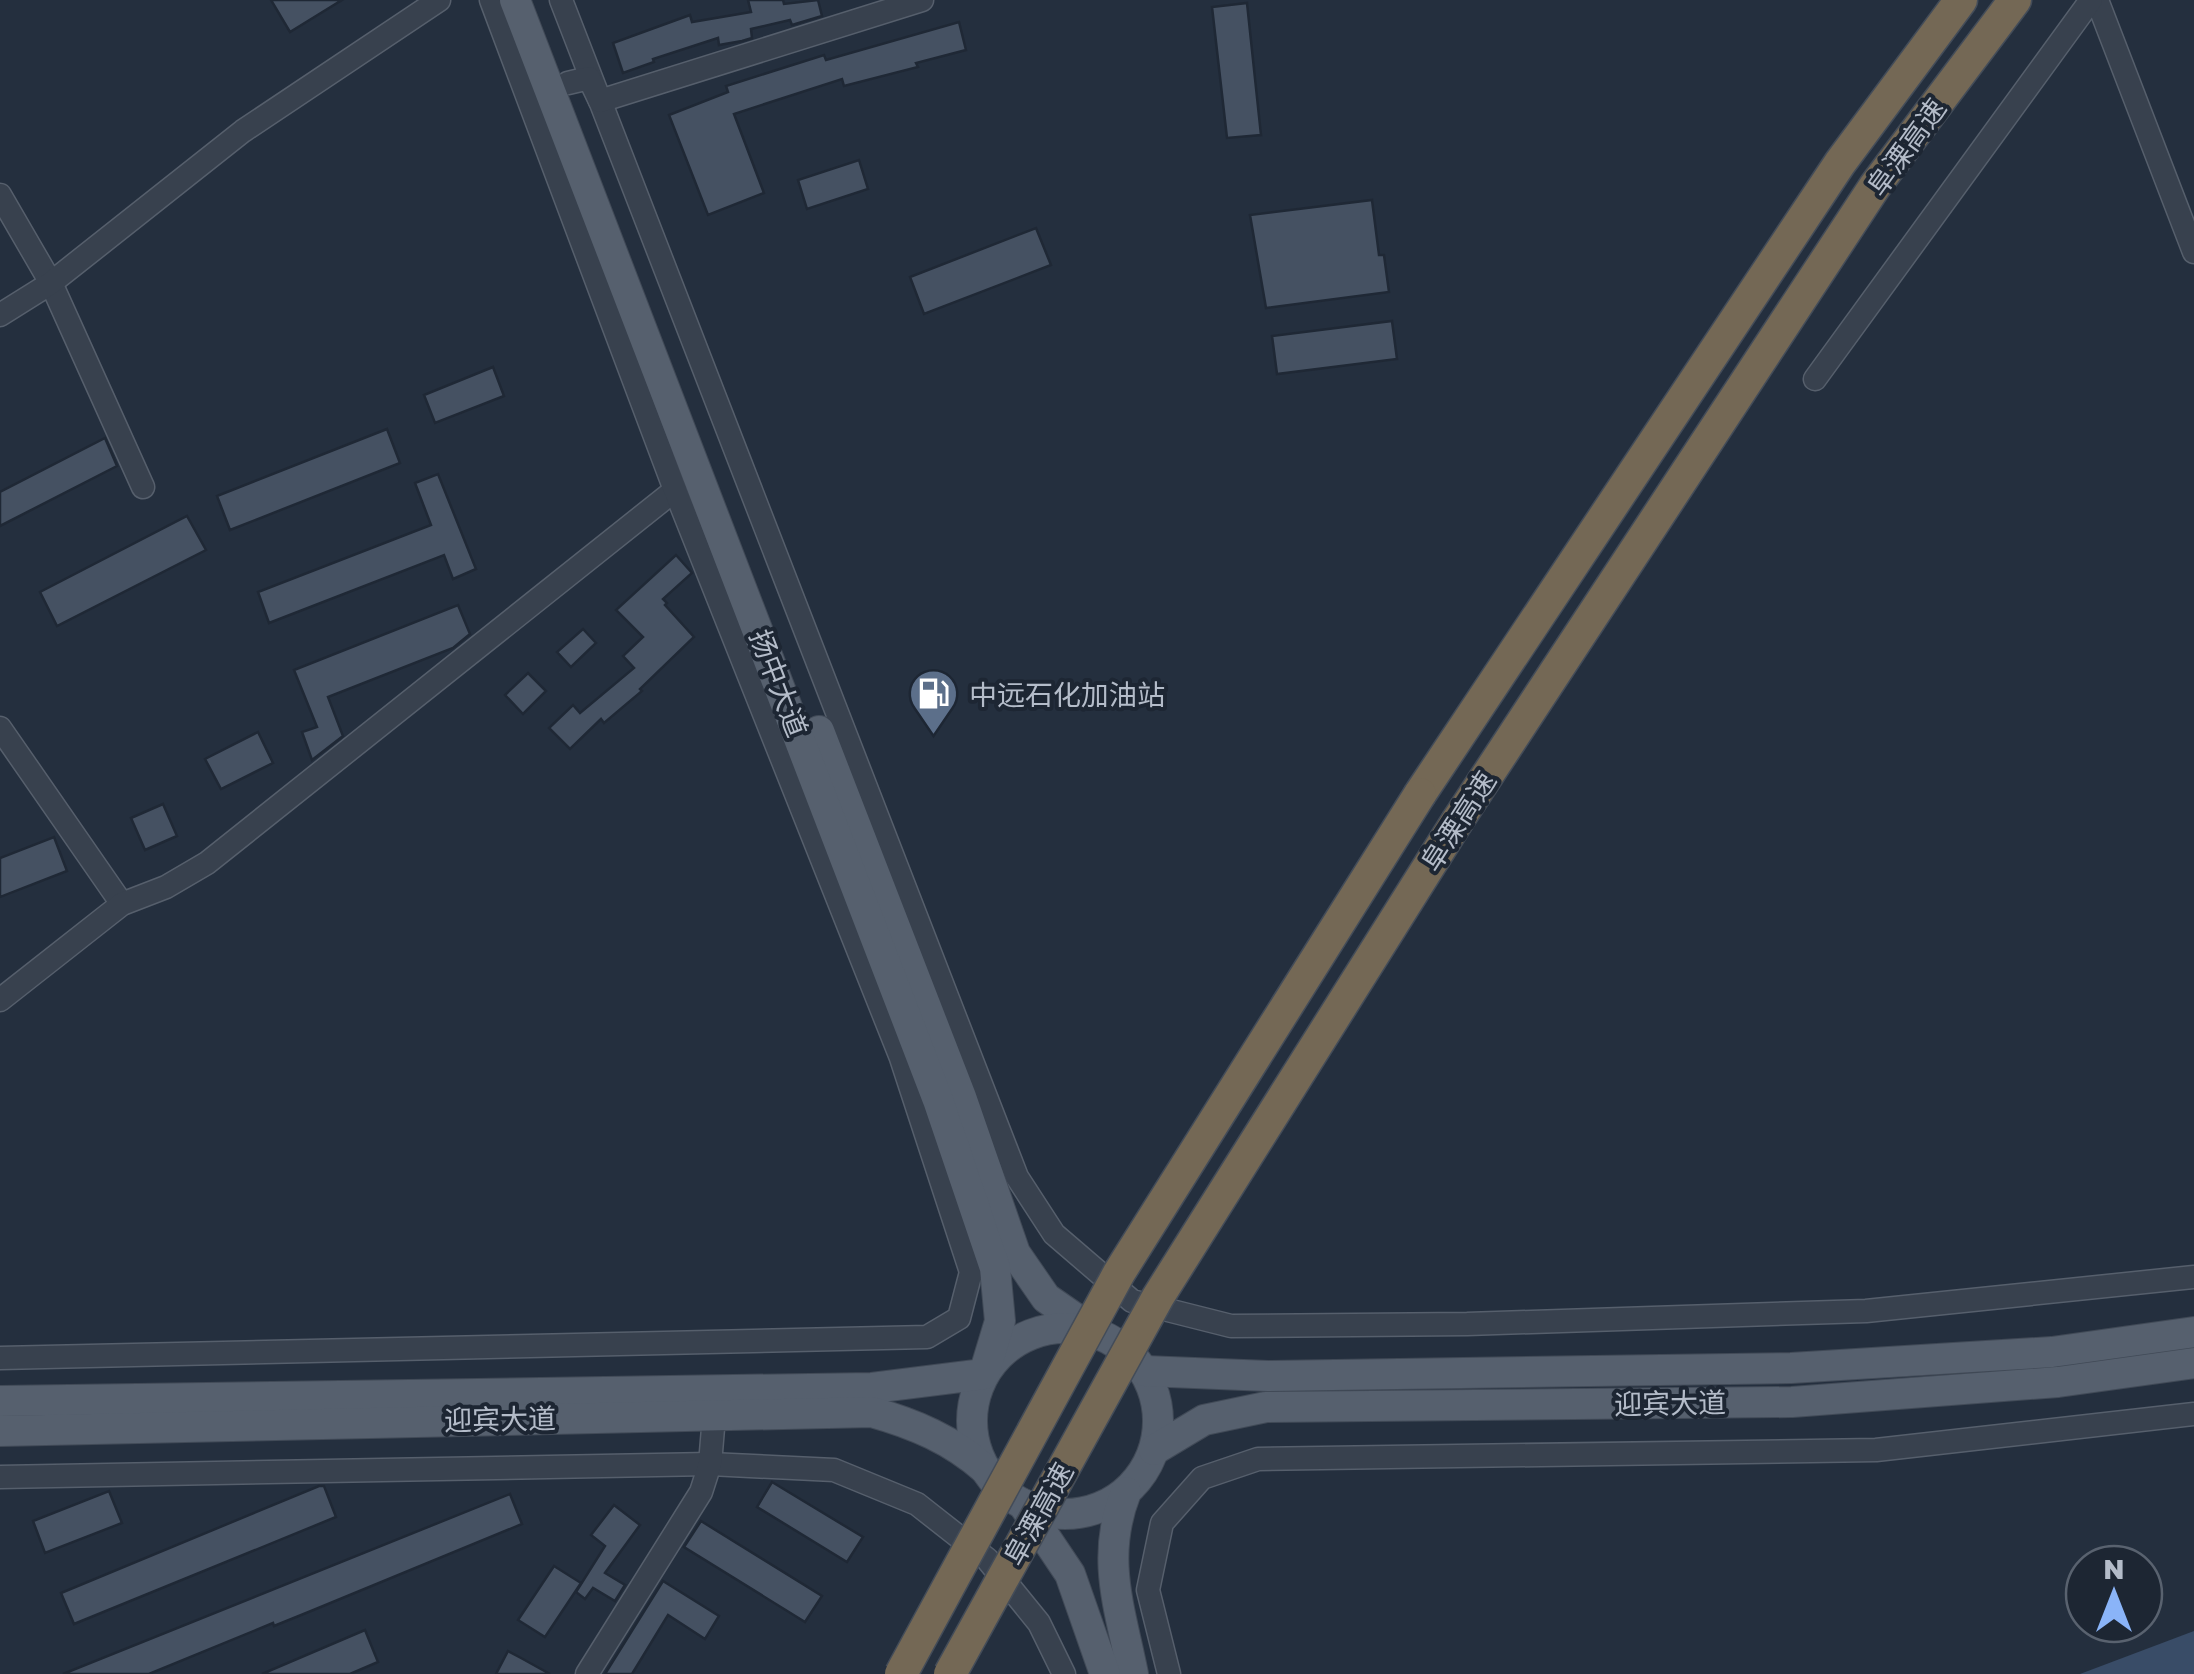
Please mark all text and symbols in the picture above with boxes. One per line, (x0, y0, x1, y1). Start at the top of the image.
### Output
street label: 阜溧高速 (1860, 92, 1952, 202)
street label: 扬中大道 (744, 625, 814, 741)
fuel station icon: 中远石化加油站 (908, 668, 960, 736)
place label: 中远石化加油站 (969, 678, 1165, 711)
street label: 阜溧高速 (1414, 765, 1502, 877)
street label: 迎宾大道 (1614, 1386, 1726, 1420)
street label: 迎宾大道 (444, 1402, 556, 1436)
street label: 阜溧高速 (996, 1457, 1080, 1571)
north arrow (2064, 1544, 2164, 1644)
text: N (2103, 1552, 2125, 1585)

